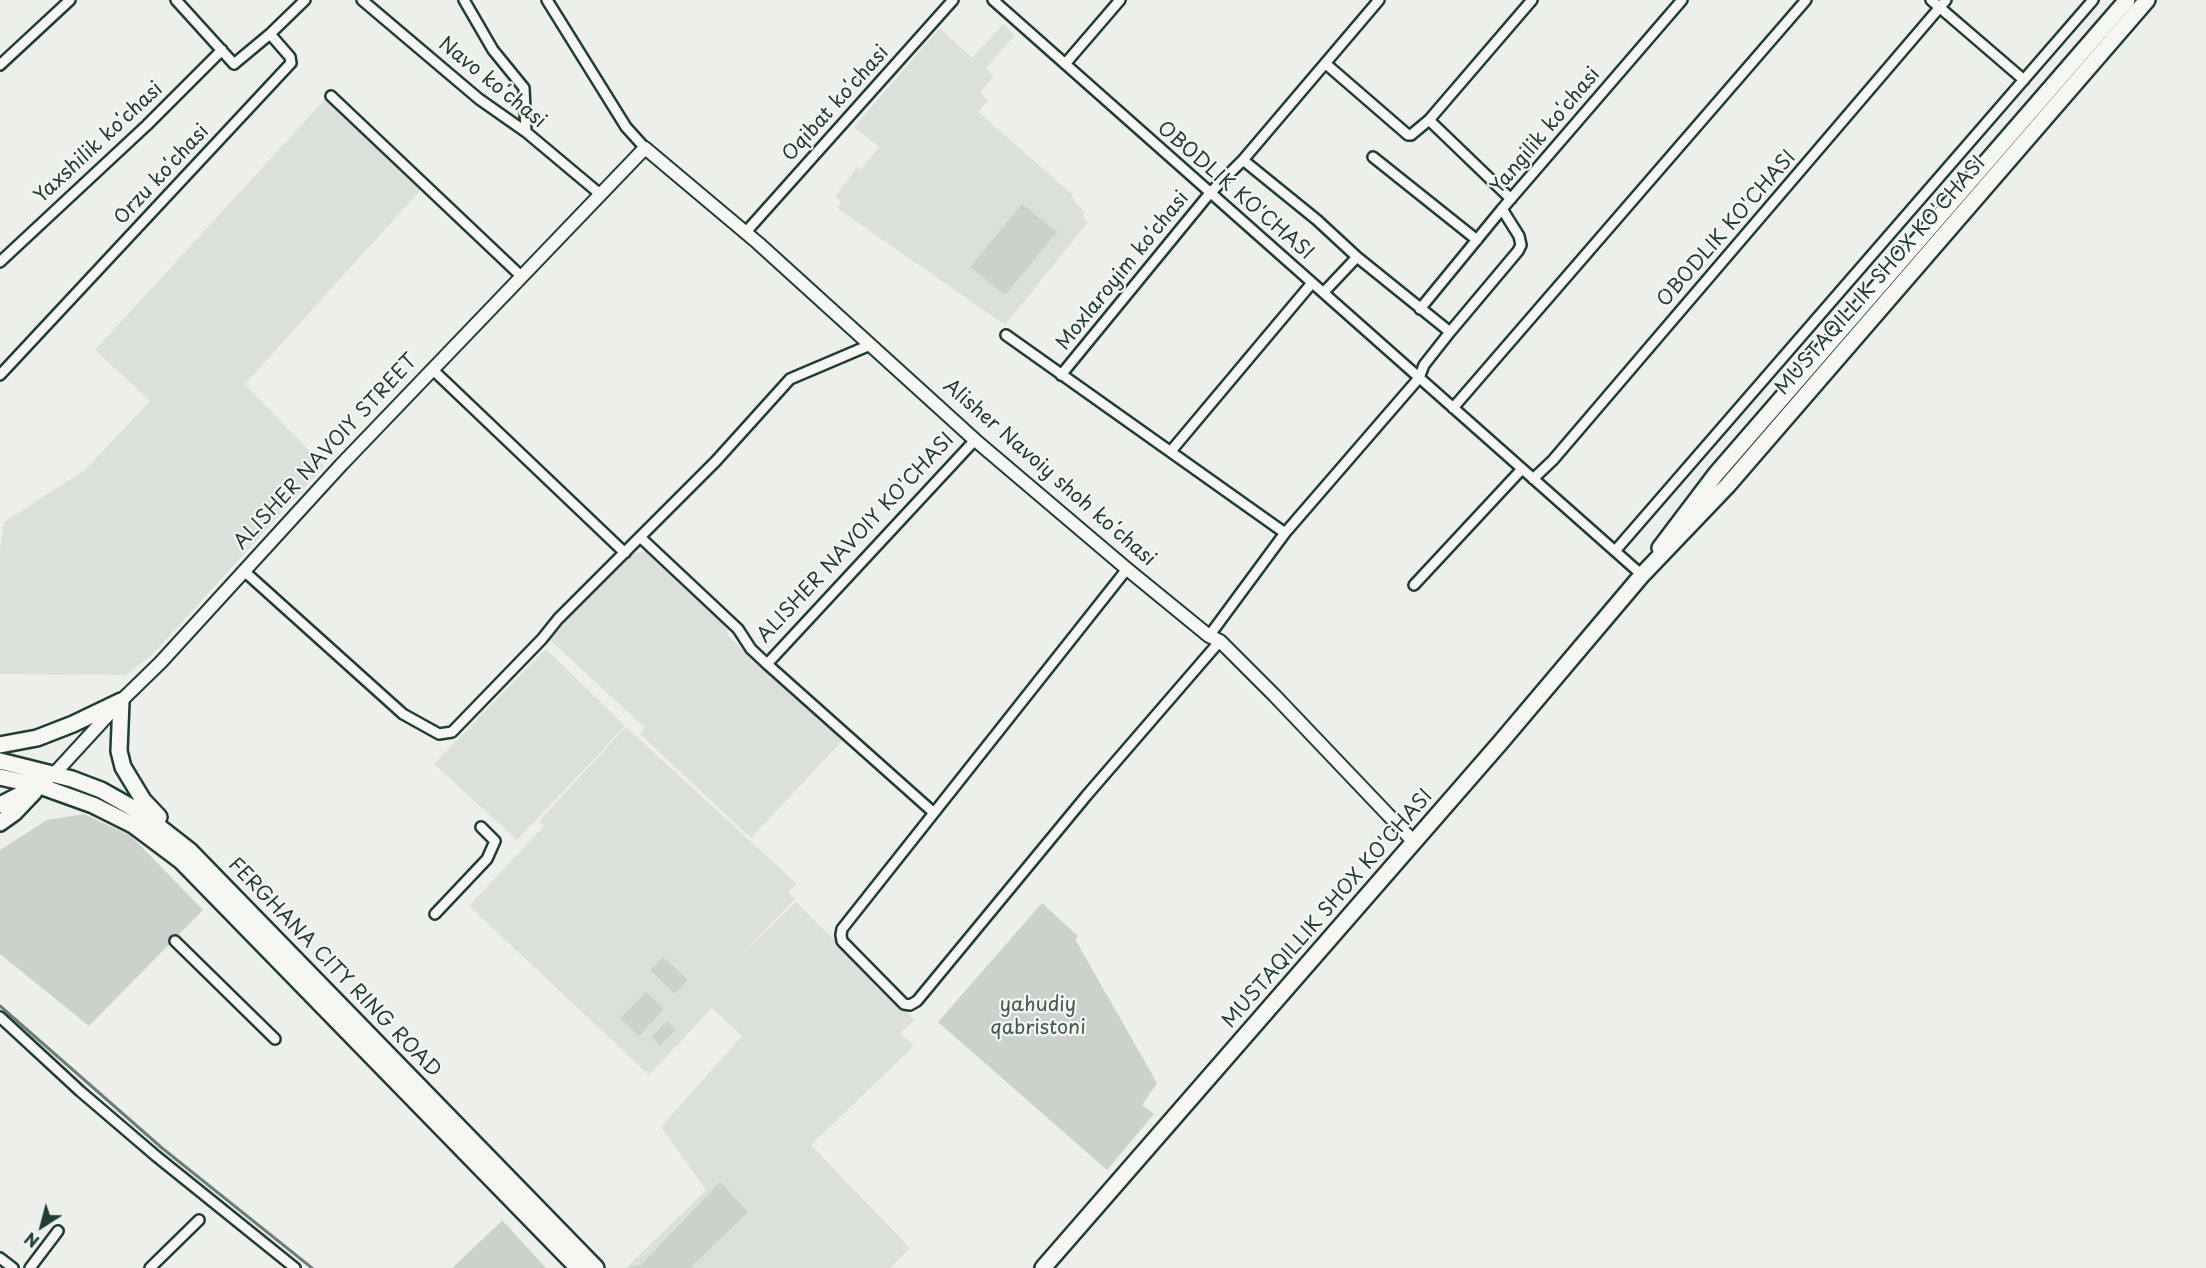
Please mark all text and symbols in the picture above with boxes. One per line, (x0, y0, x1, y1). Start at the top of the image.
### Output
street label: Navo koʻchasi (433, 32, 551, 134)
street label: Oqibat koʻchasi (778, 41, 894, 167)
street label: Yangilik koʻchasi (1486, 63, 1606, 199)
street label: Yaxshilik koʻchasi (30, 77, 168, 209)
street label: OBODLIK KO'CHASI (1152, 116, 1318, 266)
street label: Orzu koʻchasi (110, 120, 214, 230)
street label: OBODLIK KO'CHASI (1652, 146, 1802, 312)
street label: MUSTAQILLIK SHOX KO'CHASI (1771, 152, 1991, 400)
street label: Moxlaroyim koʻchasi (1052, 187, 1194, 355)
street label: ALISHER NAVOIY STREET (229, 349, 423, 555)
street label: Alisher Navoiy shoh koʻchasi (938, 374, 1160, 572)
street label: ALISHER NAVOIY KO'CHASI (752, 428, 960, 648)
street label: MUSTAQILLIK SHOX KO'CHASI (1218, 785, 1438, 1033)
street label: FERGHANA CITY RING ROAD (223, 853, 445, 1083)
park label: yahudiy qabristoni (990, 993, 1086, 1040)
north arrow (12, 1196, 72, 1256)
text: N (19, 1227, 44, 1254)

